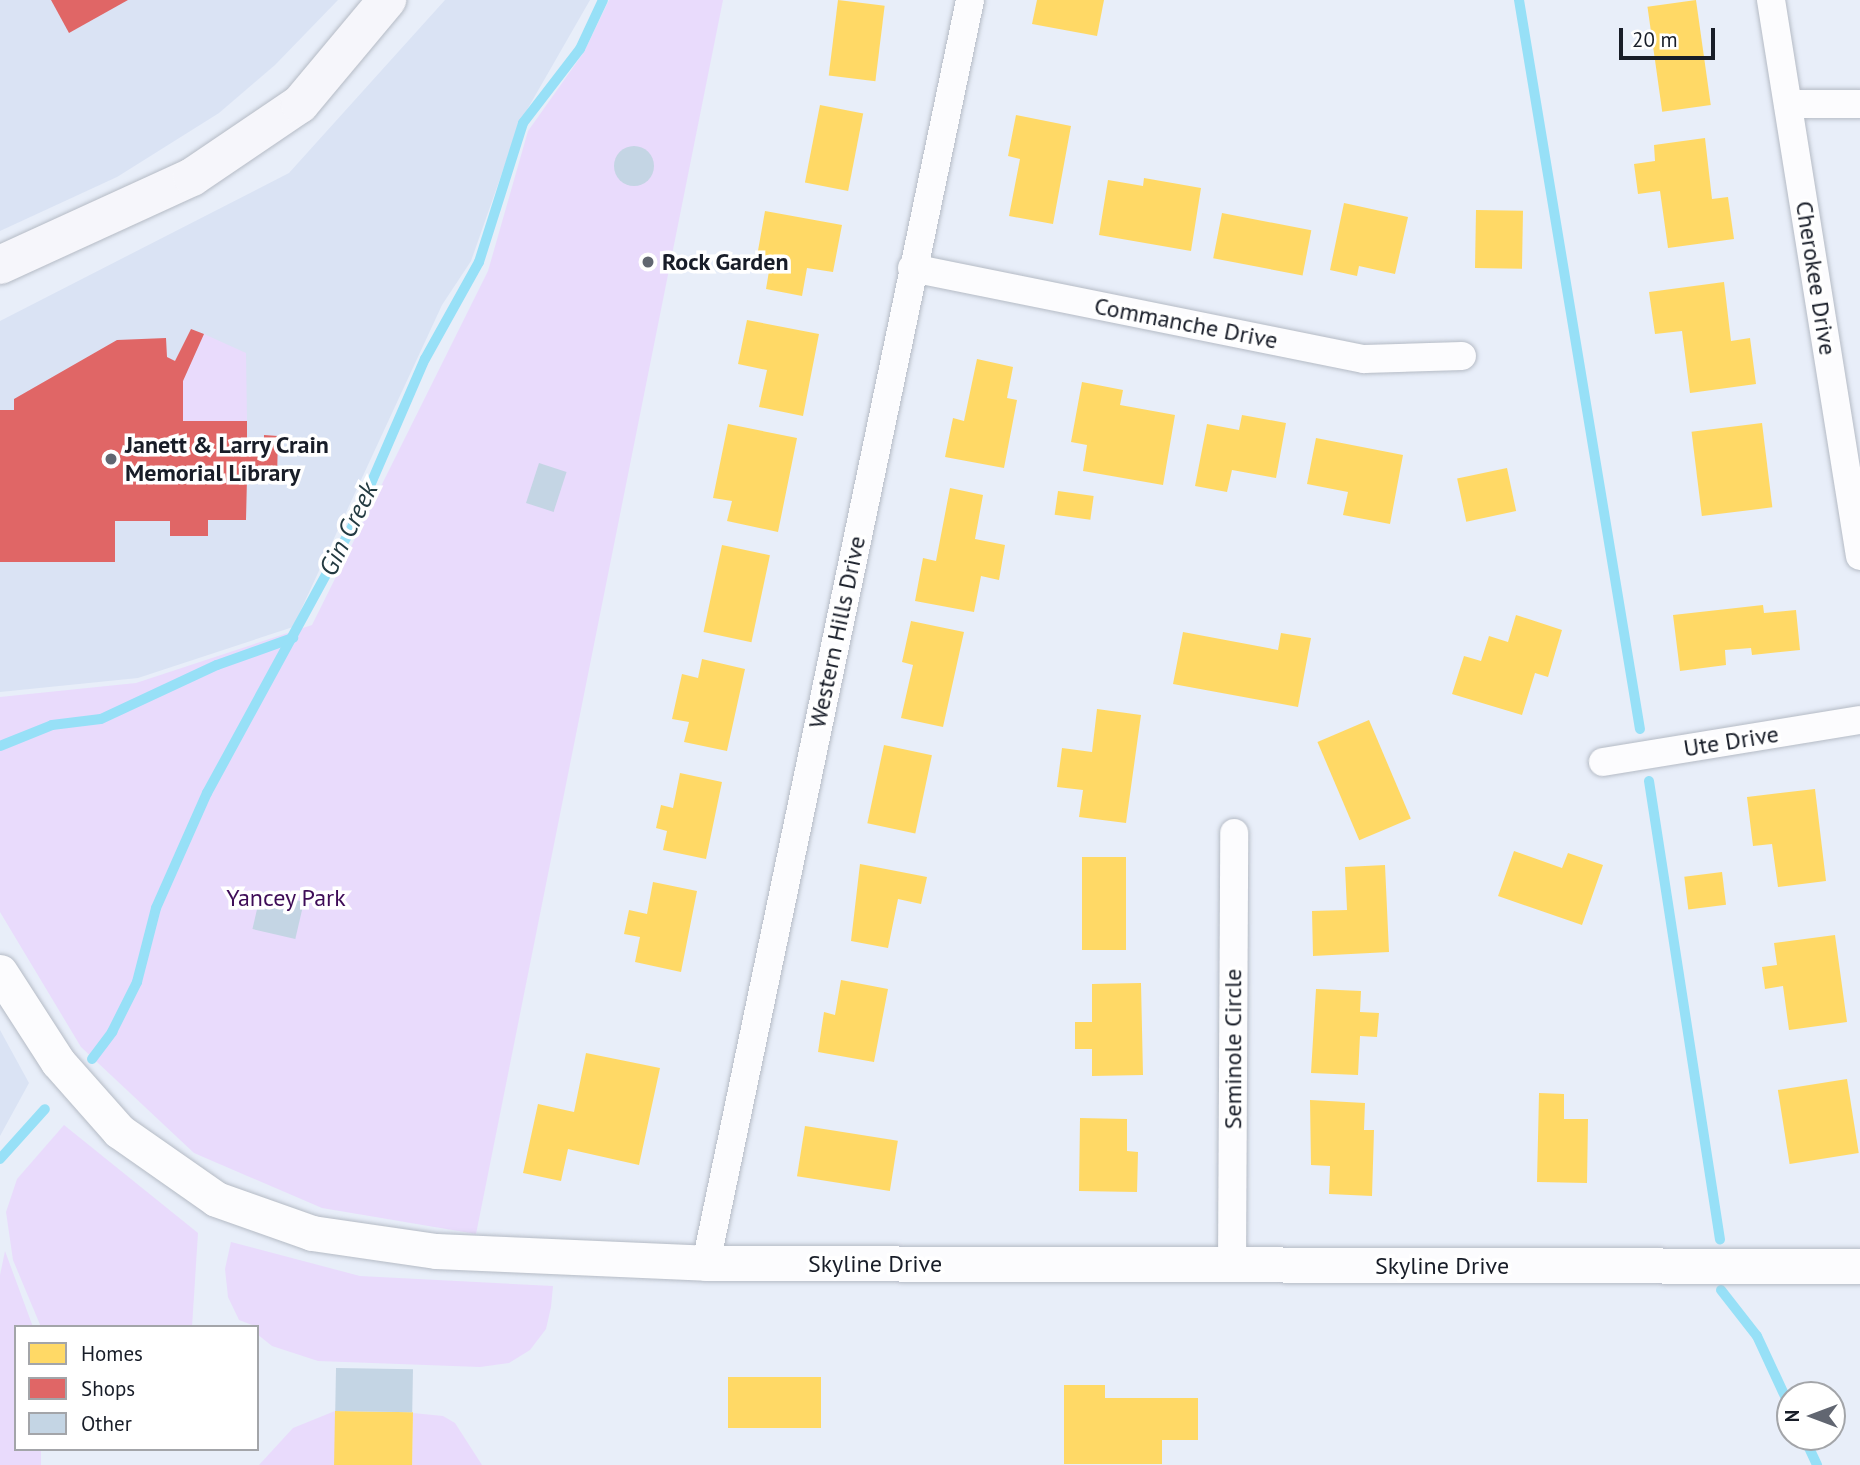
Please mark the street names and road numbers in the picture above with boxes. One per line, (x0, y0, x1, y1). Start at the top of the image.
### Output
street label: Cherokee Drive (1790, 199, 1842, 357)
street label: Commanche Drive (1092, 291, 1280, 355)
street label: Western Hills Drive (803, 533, 871, 731)
street label: Ute Drive (1681, 719, 1781, 763)
street label: Seminole Circle (1219, 969, 1247, 1129)
street label: Skyline Drive (808, 1250, 942, 1278)
street label: Skyline Drive (1375, 1252, 1509, 1280)

